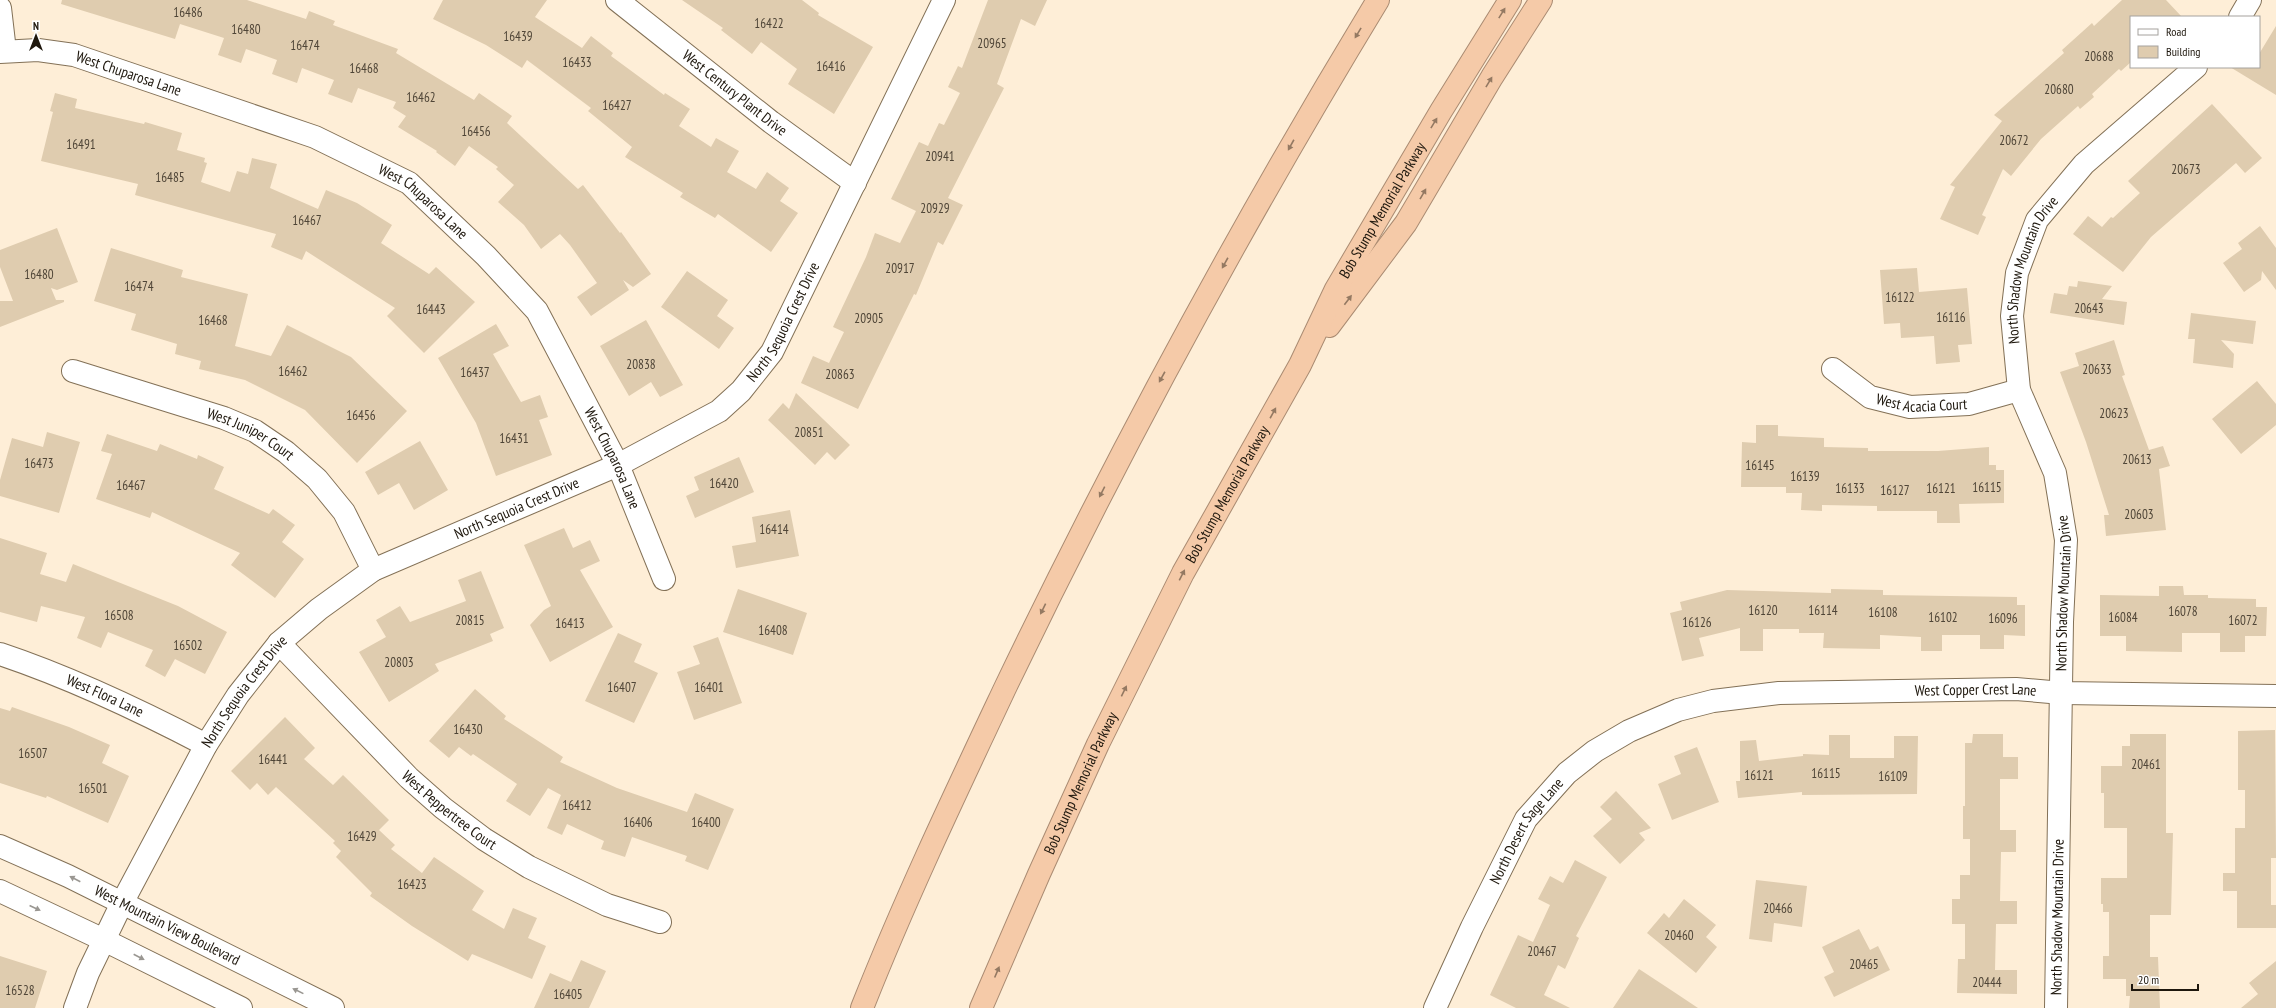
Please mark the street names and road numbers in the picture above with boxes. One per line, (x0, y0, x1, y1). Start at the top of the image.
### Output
street label: West Chuparosa Lane (73, 46, 184, 100)
street label: West Century Plant Drive (679, 46, 791, 140)
street label: Bob Stump Memorial Parkway (1335, 138, 1430, 281)
street label: West Chuparosa Lane (376, 160, 472, 243)
street label: North Shadow Mountain Drive (2002, 192, 2062, 345)
street label: North Sequoia Crest Drive (742, 259, 823, 385)
street label: West Acacia Court (1874, 389, 1968, 416)
street label: West Juniper Court (205, 403, 299, 464)
street label: West Chuparosa Lane (580, 404, 645, 511)
street label: Bob Stump Memorial Parkway (1181, 422, 1273, 566)
street label: North Sequoia Crest Drive (451, 473, 582, 543)
street label: North Shadow Mountain Drive (2051, 514, 2075, 671)
street label: North Sequoia Crest Drive (197, 631, 290, 751)
street label: West Flora Lane (64, 670, 147, 721)
street label: West Copper Crest Lane (1914, 679, 2037, 700)
street label: Bob Stump Memorial Parkway (1039, 708, 1122, 857)
street label: West Peppertree Court (398, 766, 500, 853)
street label: North Desert Sage Lane (1485, 774, 1567, 887)
street label: North Shadow Mountain Drive (2046, 839, 2068, 995)
street label: West Mountain View Boulevard (91, 881, 243, 969)

